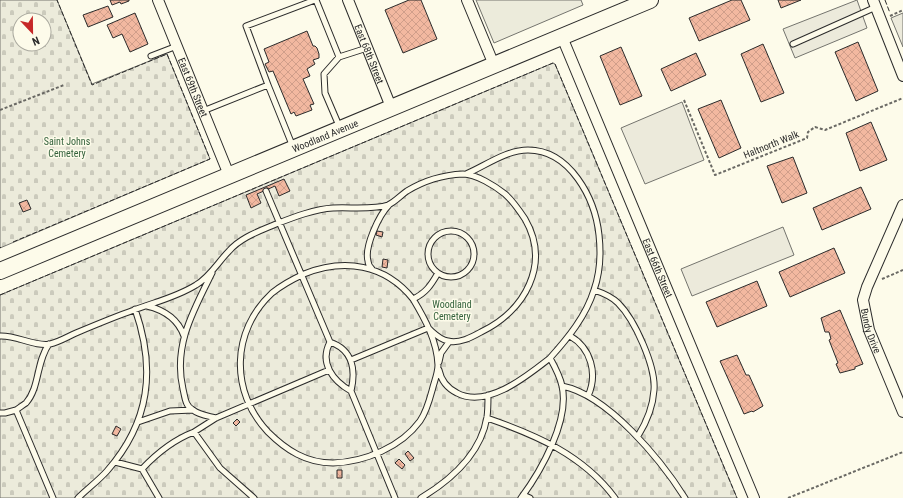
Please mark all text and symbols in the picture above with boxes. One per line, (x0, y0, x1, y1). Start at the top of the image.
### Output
north arrow (12, 12, 52, 52)
street label: East 68th Street (352, 23, 386, 85)
text: N (30, 34, 41, 48)
street label: East 69th Street (176, 56, 210, 119)
street label: Woodland Avenue (290, 117, 360, 155)
street label: Haltnorth Walk (742, 128, 801, 161)
park label: Saint Johns Cemetery (44, 136, 91, 159)
street label: East 66th Street (640, 237, 675, 299)
park label: Woodland Cemetery (432, 299, 472, 322)
street label: Bundy Drive (859, 307, 883, 355)

